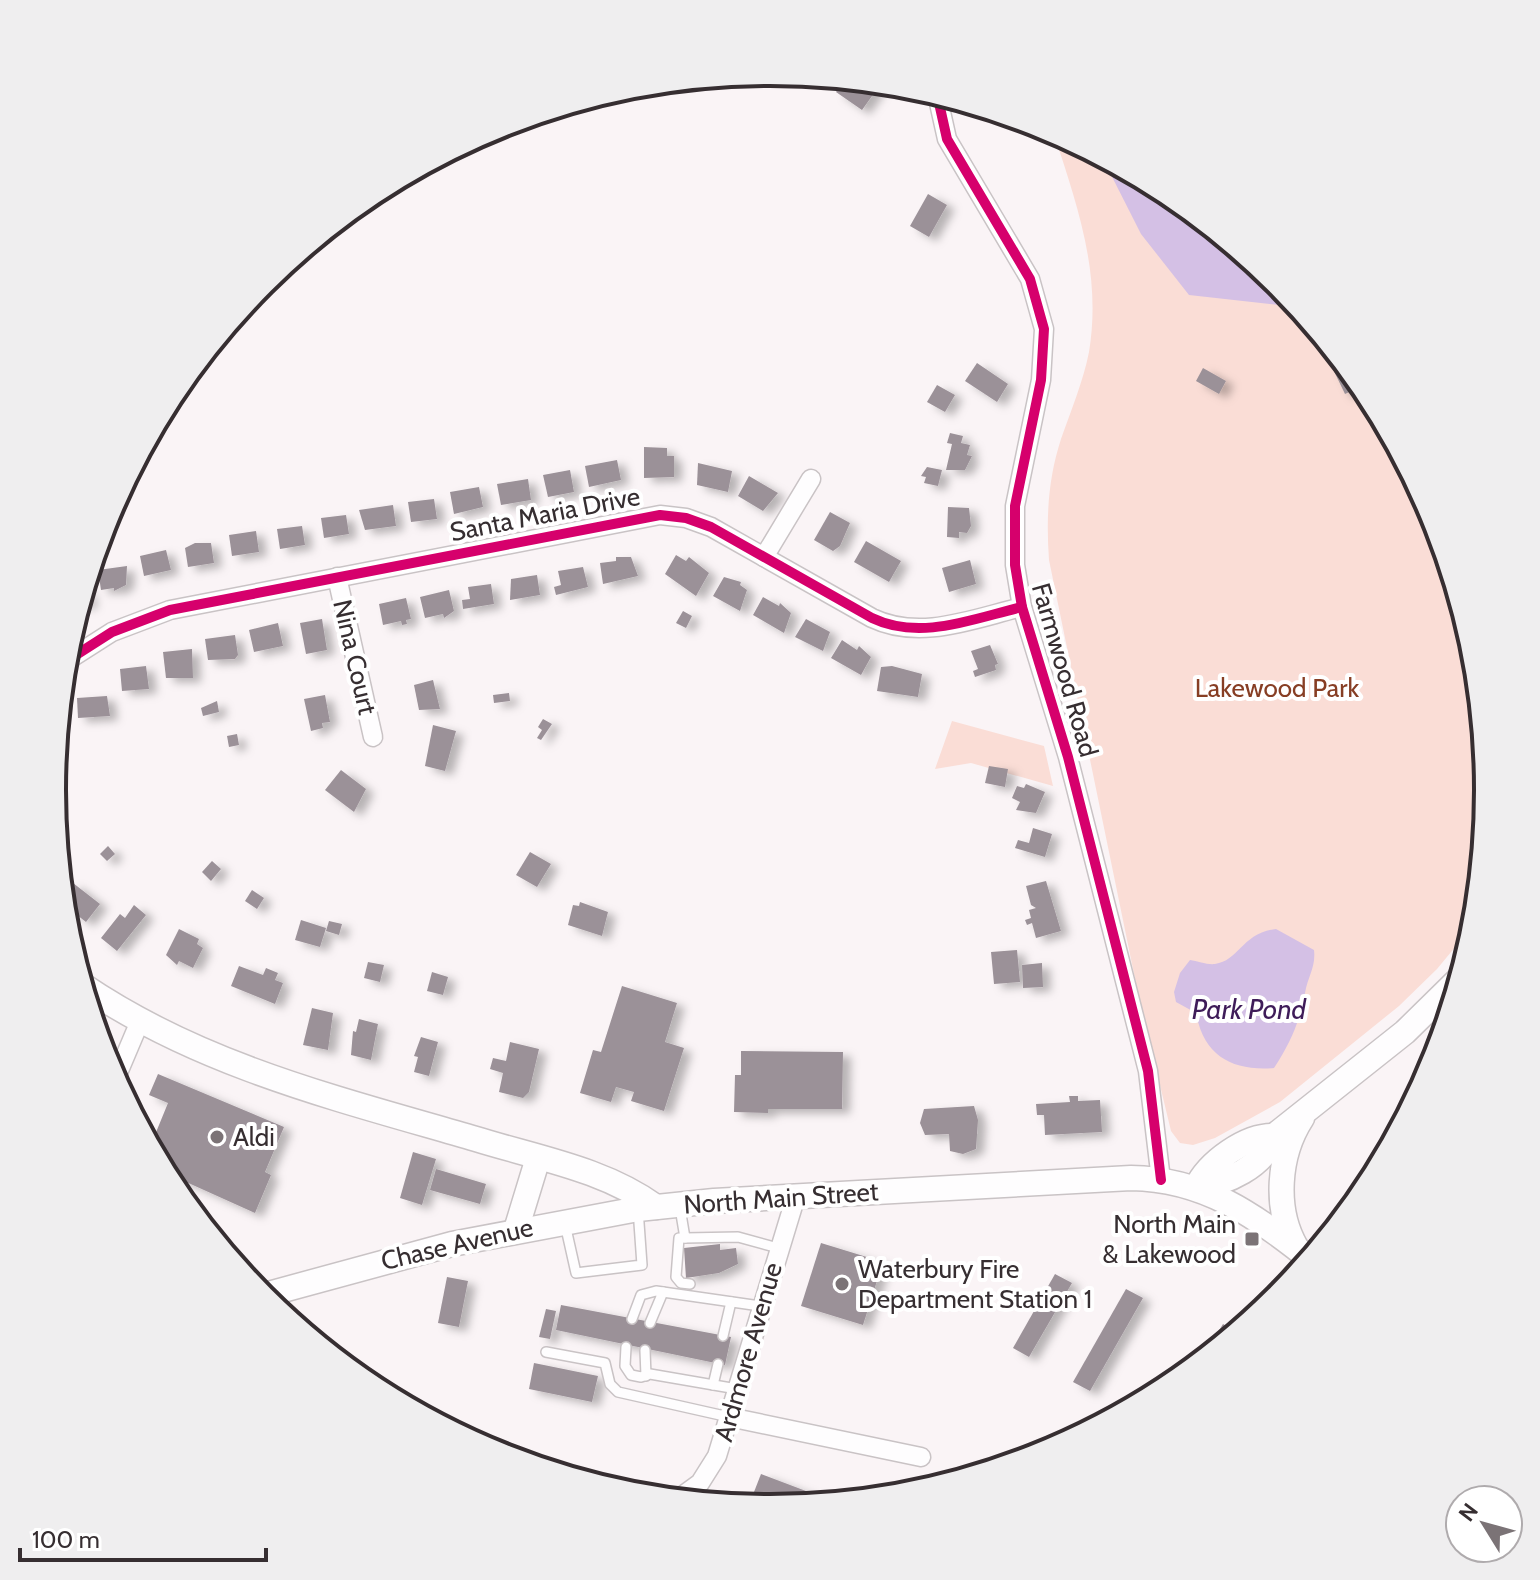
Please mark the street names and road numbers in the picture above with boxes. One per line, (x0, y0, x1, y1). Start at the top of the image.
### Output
street label: Santa Maria Drive (447, 480, 643, 548)
street label: Farmwood Road (1025, 579, 1105, 761)
street label: Nina Court (326, 596, 384, 718)
street label: North Main Street (682, 1175, 880, 1221)
street label: Chase Avenue (378, 1211, 536, 1277)
street label: Ardmore Avenue (707, 1259, 789, 1445)

